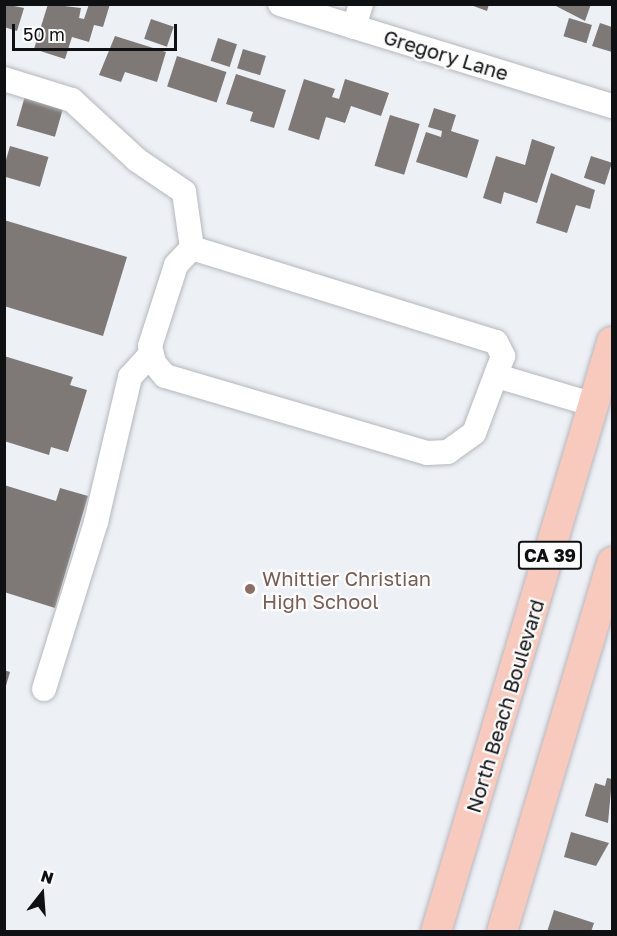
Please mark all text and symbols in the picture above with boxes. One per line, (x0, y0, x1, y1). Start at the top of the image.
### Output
scale bar (15, 12, 180, 50)
text: 50 m (23, 23, 65, 45)
street label: Gregory Lane (381, 25, 511, 85)
road number: CA 39 (517, 540, 583, 570)
place label: Whittier Christian High School (262, 566, 431, 613)
marker: Whittier Christian High School (243, 582, 257, 596)
street label: North Beach Boulevard (461, 596, 549, 816)
north arrow (12, 864, 72, 924)
text: N (39, 865, 56, 888)

